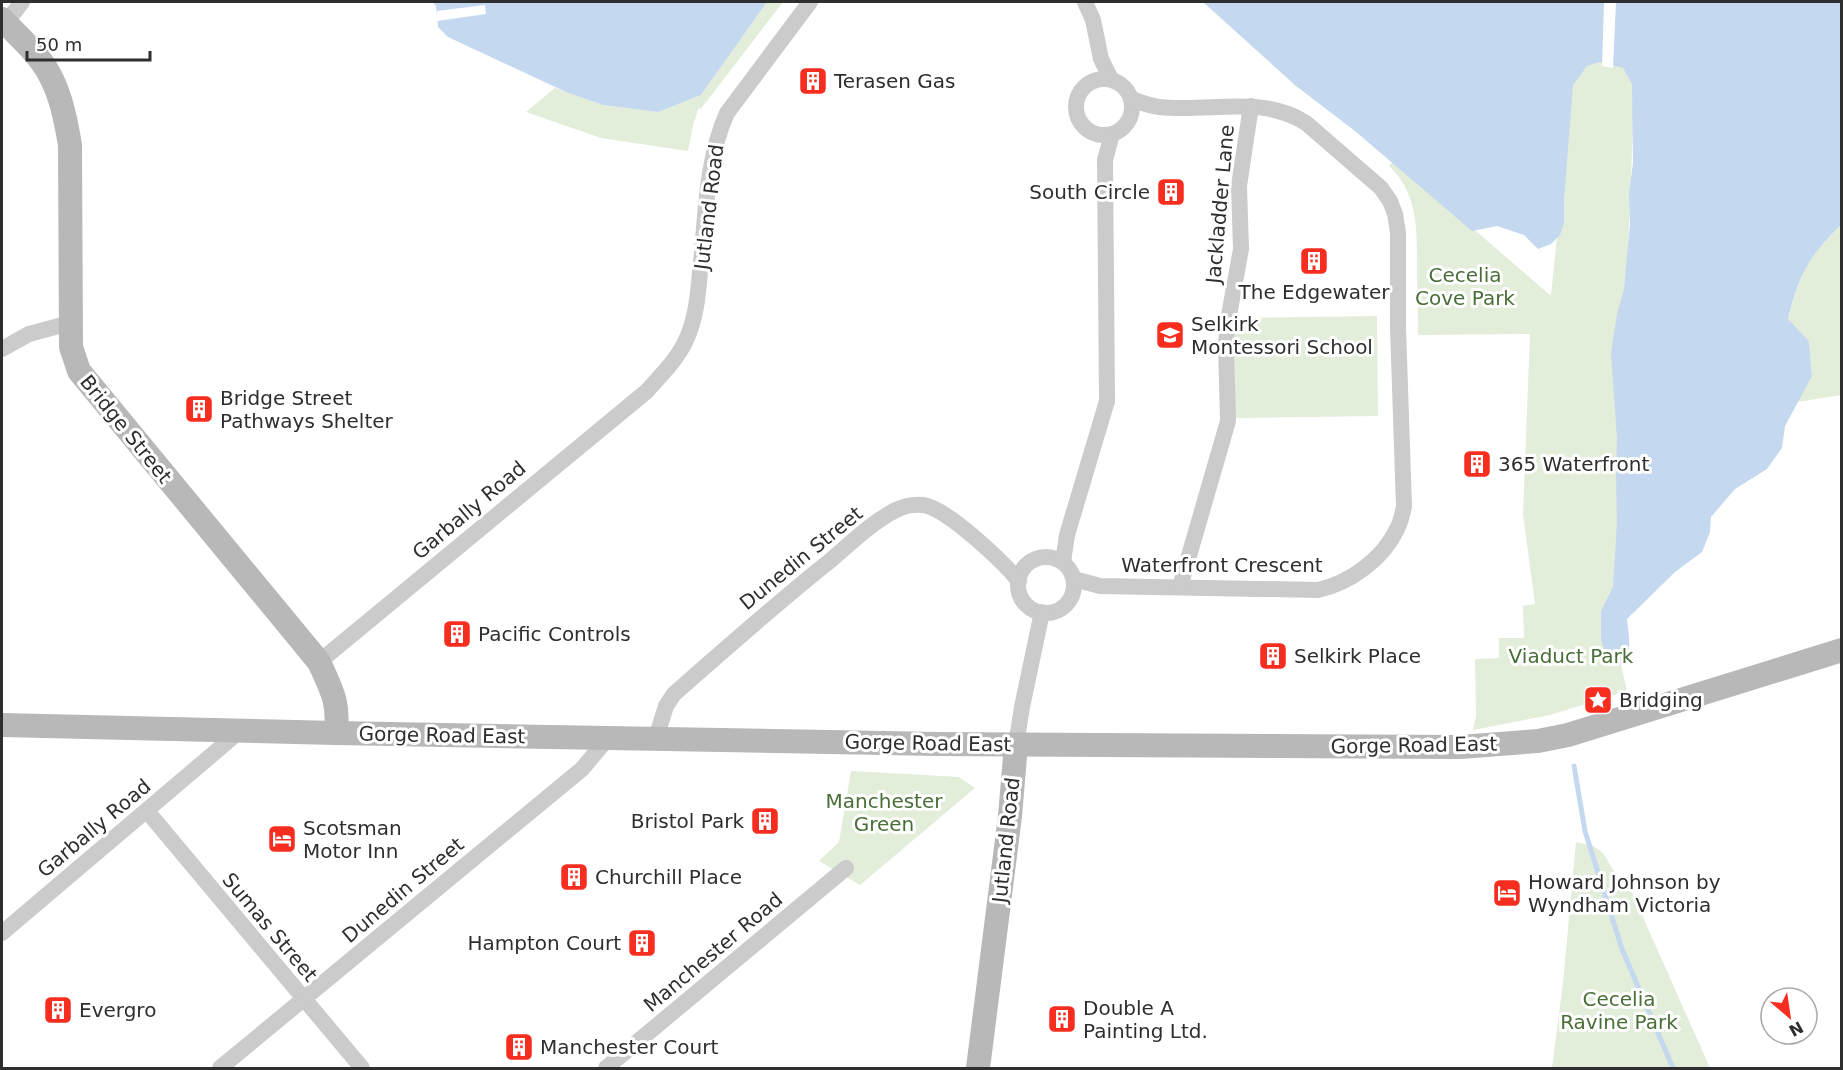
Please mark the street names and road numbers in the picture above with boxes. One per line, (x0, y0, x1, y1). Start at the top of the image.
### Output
street label: Jackladder Lane (1201, 124, 1239, 286)
street label: Jutland Road (689, 143, 729, 273)
street label: Bridge Street (75, 370, 177, 488)
street label: Garbally Road (408, 456, 530, 564)
street label: Dunedin Street (735, 501, 867, 615)
street label: Waterfront Crescent (1121, 553, 1323, 577)
street label: Gorge Road East (358, 722, 526, 748)
street label: Gorge Road East (844, 730, 1012, 756)
street label: Gorge Road East (1330, 732, 1498, 758)
street label: Garbally Road (33, 774, 155, 882)
street label: Jutland Road (987, 776, 1025, 906)
street label: Dunedin Street (337, 832, 469, 948)
street label: Sumas Street (218, 868, 323, 986)
street label: Manchester Road (639, 887, 787, 1017)

